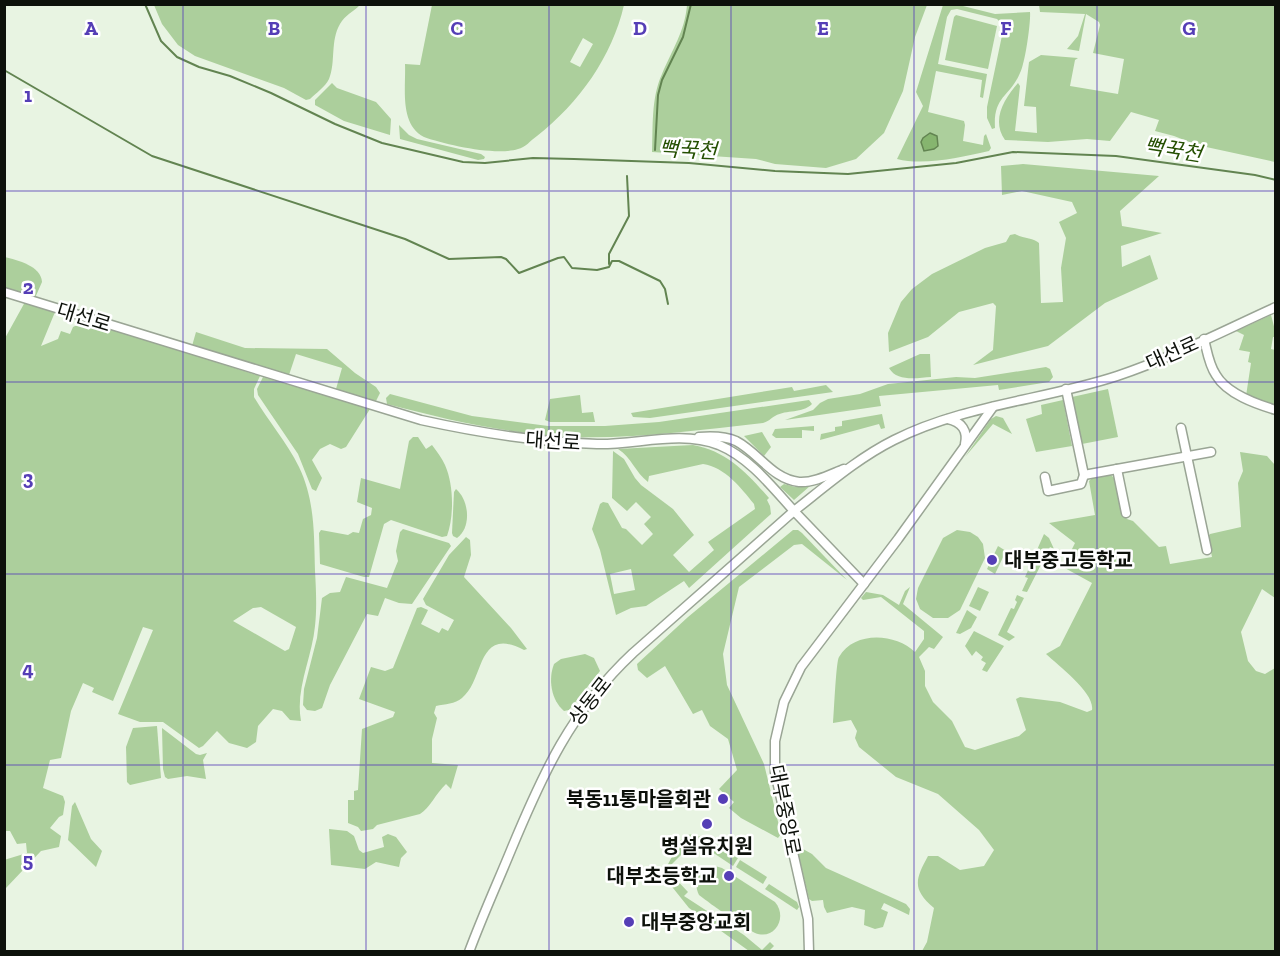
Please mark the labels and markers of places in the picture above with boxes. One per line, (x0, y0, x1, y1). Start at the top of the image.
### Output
place label: 대부중고등학교 (1004, 548, 1133, 572)
marker: 대부중고등학교 (985, 553, 999, 567)
place label: 북동11통마을회관 (566, 787, 712, 811)
marker: 북동11통마을회관 (716, 792, 730, 806)
marker: 병설유치원 (700, 817, 714, 831)
place label: 병설유치원 (661, 834, 753, 858)
place label: 대부초등학교 (607, 864, 717, 888)
marker: 대부초등학교 (722, 869, 736, 883)
place label: 대부중앙교회 (641, 910, 751, 934)
marker: 대부중앙교회 (622, 915, 636, 929)

